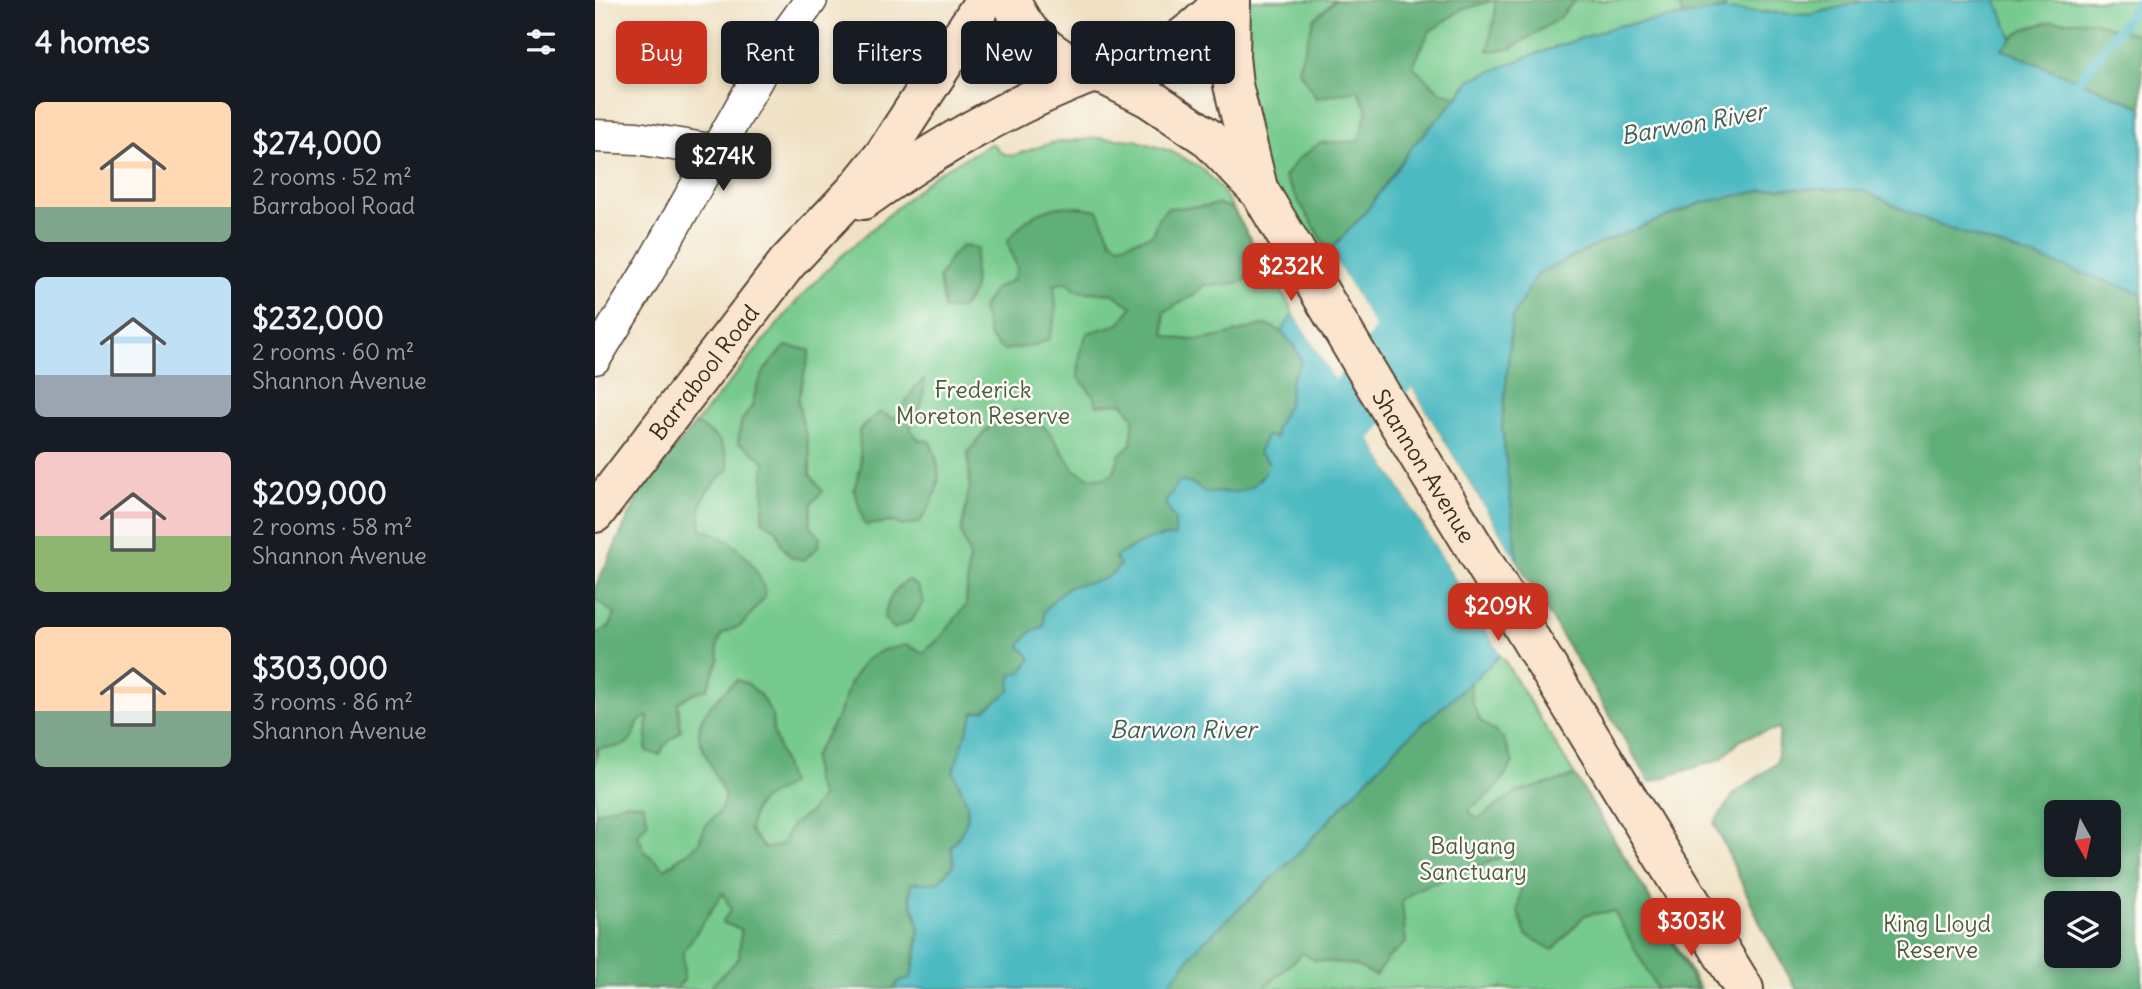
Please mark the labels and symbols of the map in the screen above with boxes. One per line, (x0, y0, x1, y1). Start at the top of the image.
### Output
water label: Barwon River (1618, 95, 1771, 150)
pin: $274K (674, 134, 772, 193)
pin: $232K (1242, 244, 1340, 303)
street label: Barrabool Road (642, 298, 765, 445)
park label: Frederick Moreton Reserve (896, 375, 1070, 430)
street label: Shannon Avenue (1367, 383, 1482, 548)
pin: $209K (1449, 584, 1547, 643)
water label: Barwon River (1110, 714, 1259, 744)
north arrow (2044, 800, 2121, 877)
park label: Balyang Sanctuary (1419, 831, 1527, 886)
pin: $303K (1642, 898, 1740, 958)
park label: King Lloyd Reserve (1883, 909, 1991, 964)

